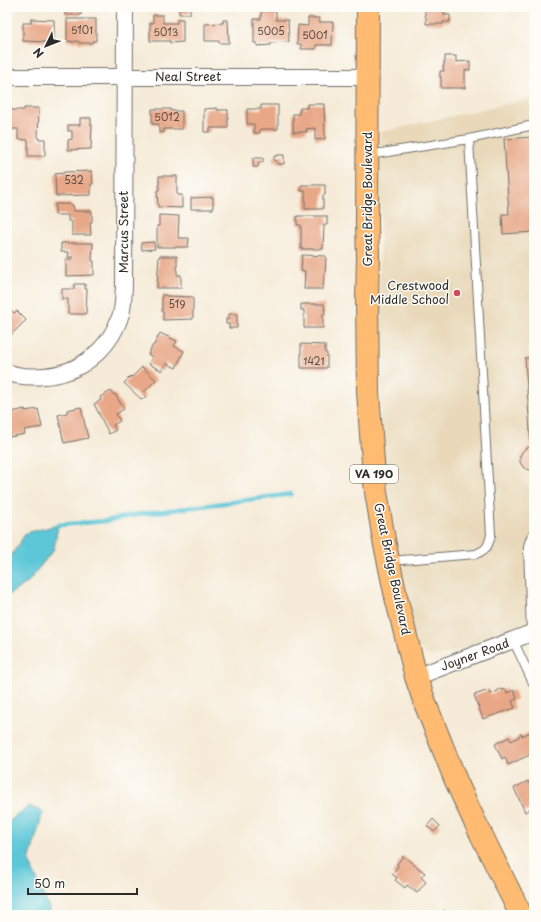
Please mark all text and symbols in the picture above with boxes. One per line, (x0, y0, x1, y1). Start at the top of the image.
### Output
house number: 5101 (71, 22, 93, 37)
house number: 5005 (257, 23, 285, 38)
house number: 5013 (154, 24, 179, 39)
north arrow (26, 26, 66, 66)
house number: 5001 (302, 27, 328, 42)
text: N (29, 44, 48, 62)
street label: Neal Street (155, 67, 221, 85)
house number: 5012 (154, 109, 180, 124)
street label: Great Bridge Boulevard (358, 131, 376, 266)
house number: 532 (64, 172, 84, 187)
street label: Marcus Street (114, 191, 132, 273)
place label: Crestwood Middle School (370, 276, 449, 308)
marker: Crestwood Middle School (452, 288, 462, 298)
house number: 519 (169, 296, 185, 311)
house number: 1421 (304, 353, 325, 368)
road number: VA 190 (350, 465, 398, 483)
street label: Great Bridge Boulevard (370, 501, 416, 637)
street label: Joyner Road (438, 633, 512, 675)
scale bar (28, 870, 137, 896)
text: 50 m (34, 874, 65, 892)

